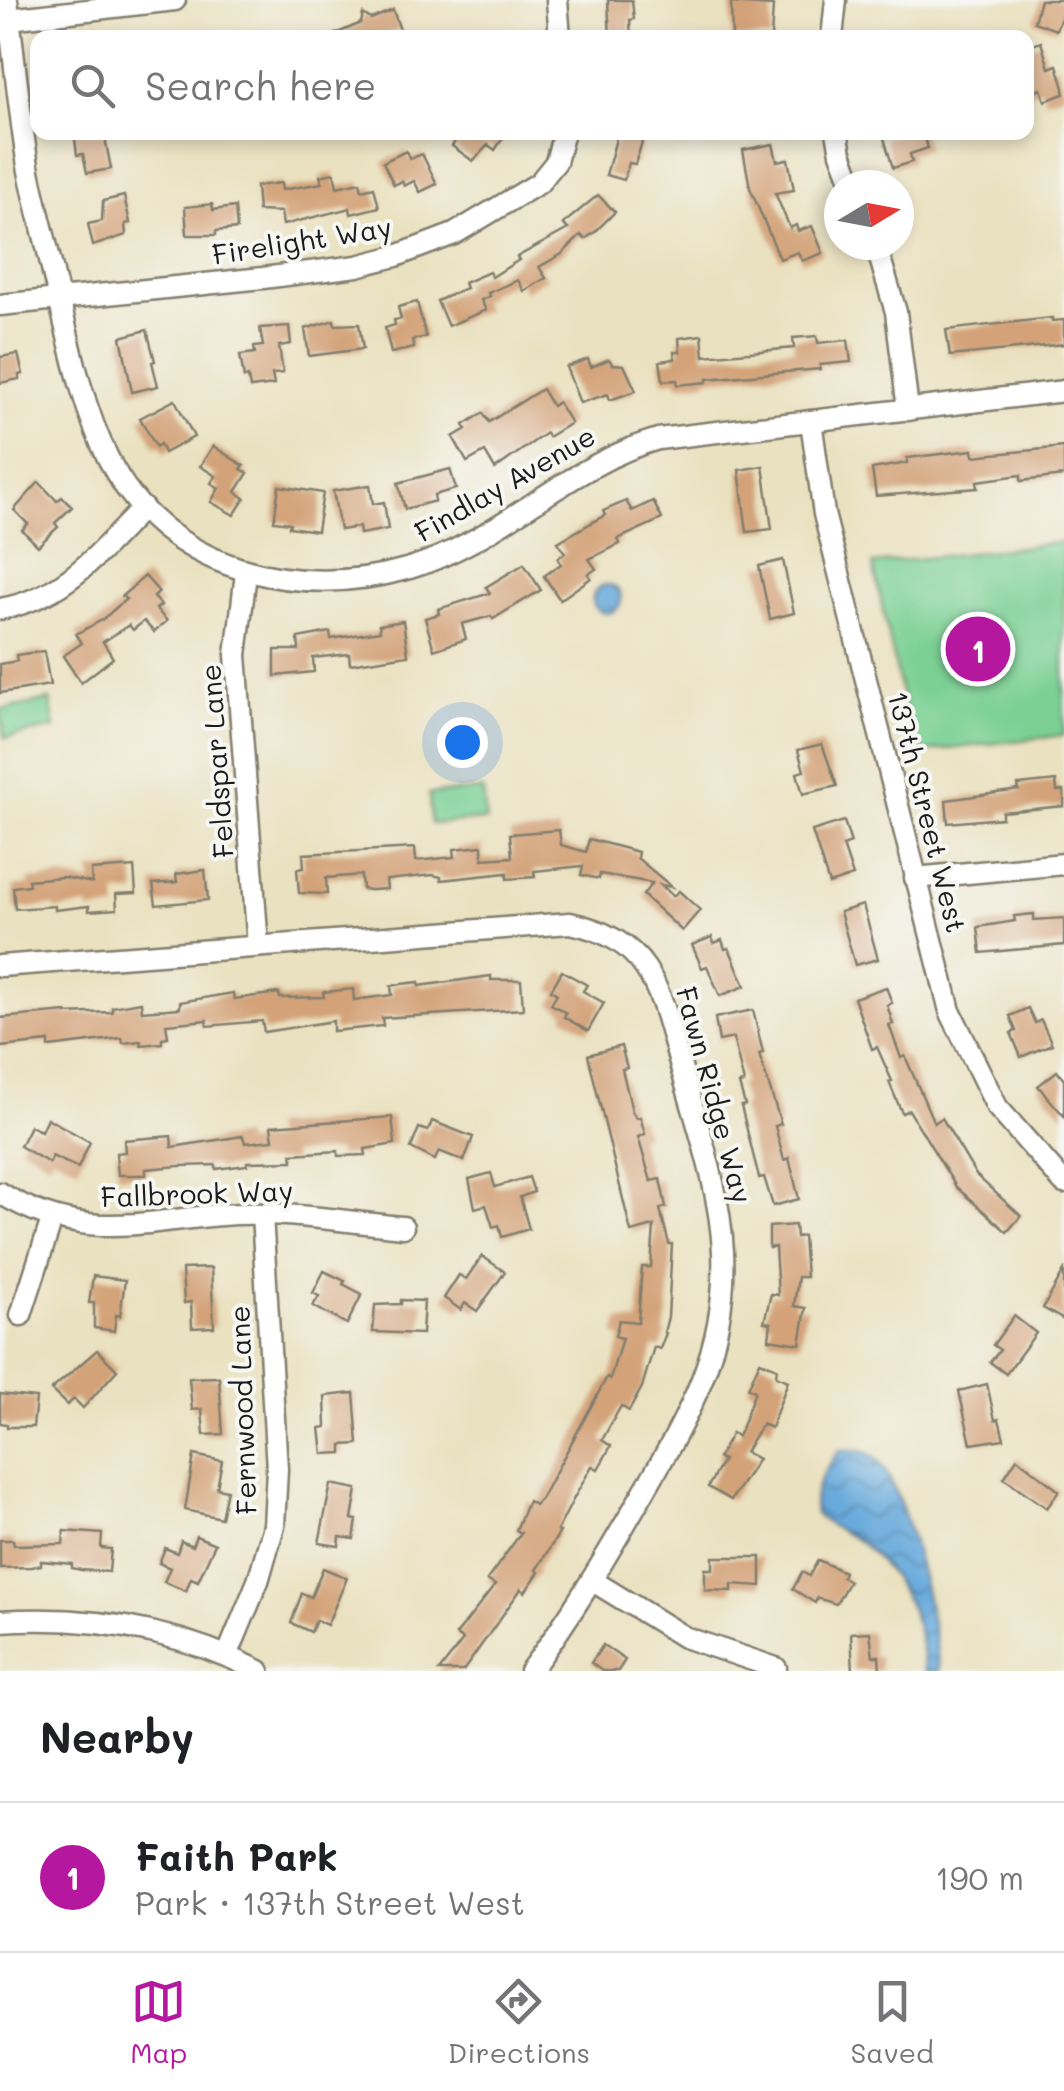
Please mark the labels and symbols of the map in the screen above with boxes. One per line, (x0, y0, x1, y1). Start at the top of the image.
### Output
north arrow (824, 170, 914, 260)
street label: Firelight Way (210, 208, 394, 272)
street label: Findlay Avenue (408, 417, 601, 549)
pin: 1 (946, 612, 1010, 686)
street label: Feldspar Lane (191, 663, 241, 859)
street label: 137th Street West (881, 687, 975, 936)
your location (437, 717, 488, 768)
street label: Fawn Ridge Way (669, 983, 761, 1207)
street label: Fallbrook Way (100, 1172, 294, 1214)
street label: Fernwood Lane (220, 1305, 264, 1515)

